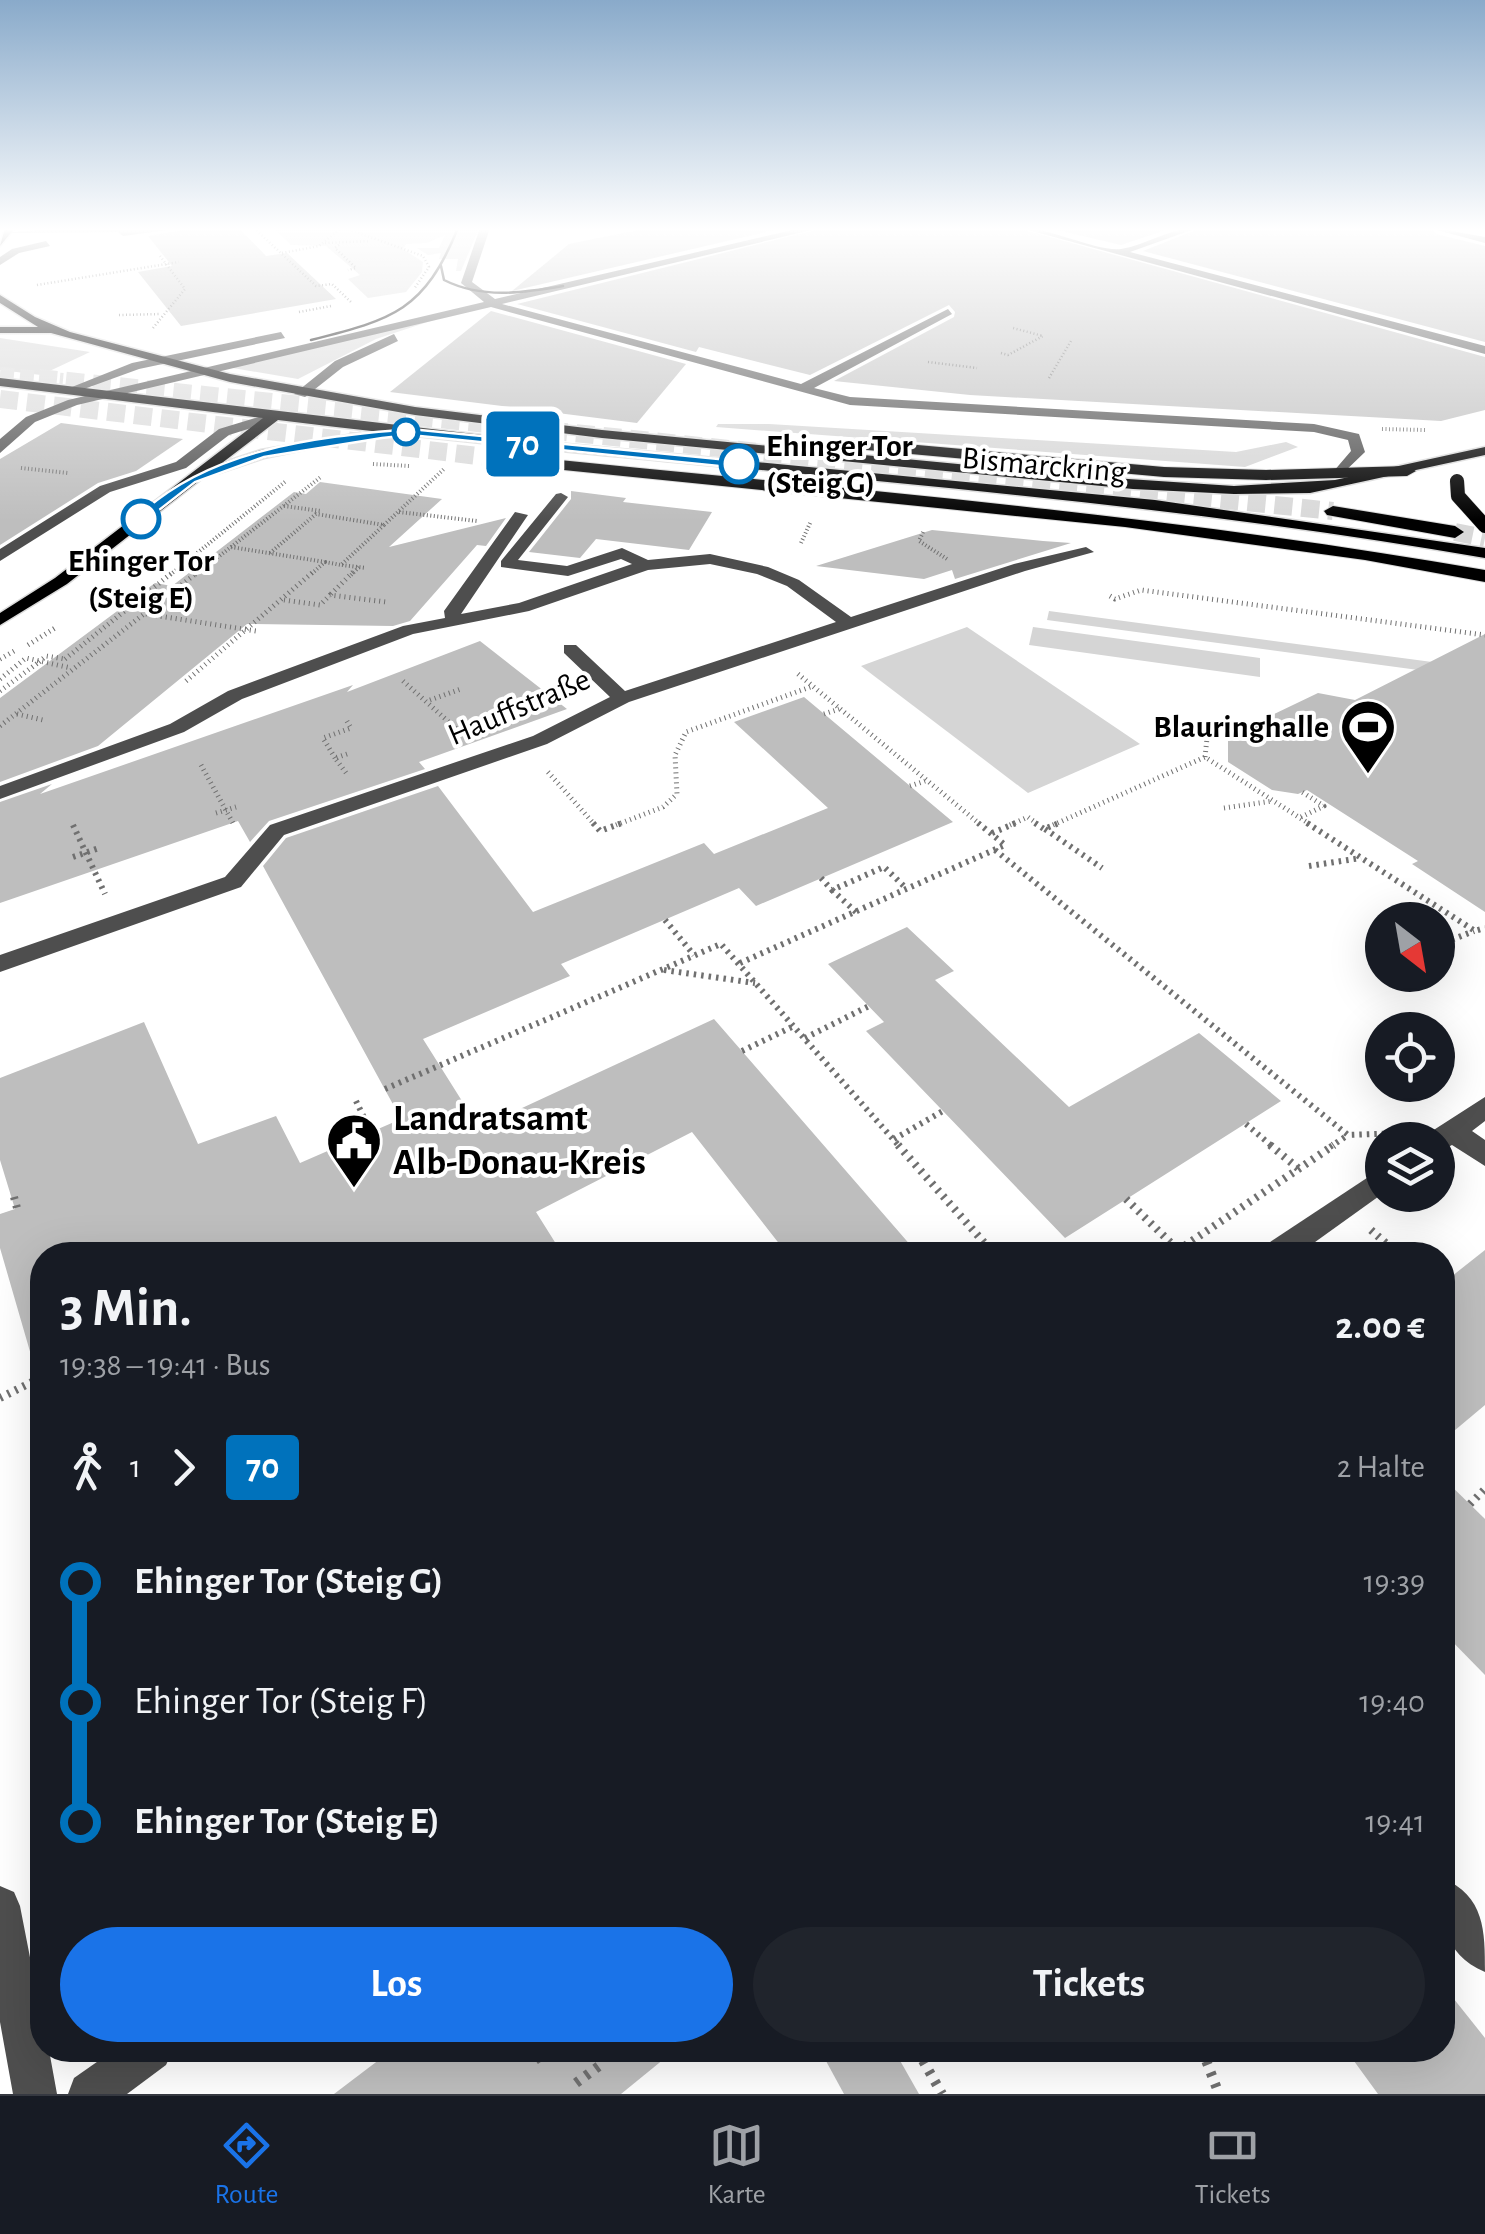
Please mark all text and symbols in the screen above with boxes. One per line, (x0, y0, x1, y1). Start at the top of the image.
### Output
line badge: 70 (478, 412, 568, 476)
unlabelled marker (393, 419, 419, 445)
text: 70 (506, 427, 540, 462)
place label: Ehinger Tor (Steig G) (766, 430, 913, 499)
street label: Bismarckring (961, 442, 1128, 488)
marker: Ehinger Tor (Steig G) (720, 445, 758, 483)
marker: Ehinger Tor (Steig E) (122, 500, 160, 538)
place label: Ehinger Tor (Steig E) (68, 545, 214, 614)
street label: Hauffstraße (443, 663, 595, 751)
sports icon: Blauringhalle (1338, 697, 1398, 776)
place label: Blauringhalle (1153, 711, 1329, 743)
north arrow (1365, 902, 1455, 992)
map controls (1365, 902, 1455, 1212)
button: locate (1365, 1012, 1455, 1102)
place label: Landratsamt Alb-Donau-Kreis (393, 1100, 646, 1182)
public building icon: Landratsamt Alb-Donau-Kreis (324, 1111, 384, 1190)
button: layers (1365, 1122, 1455, 1212)
text: 3 Min. (60, 1281, 192, 1336)
text: 2.00 € (1335, 1308, 1425, 1346)
text: 19:38 – 19:41 · Bus (60, 1349, 271, 1381)
icon: walk (60, 1440, 115, 1495)
icon: forward (156, 1440, 211, 1495)
text: 70 (246, 1450, 279, 1485)
text: 1 (130, 1451, 141, 1483)
text: 2 Halte (1337, 1451, 1425, 1483)
text: Ehinger Tor (Steig G) (134, 1563, 443, 1601)
text: 19:39 (1363, 1566, 1425, 1598)
text: Ehinger Tor (Steig F) (134, 1683, 428, 1721)
text: 19:40 (1359, 1686, 1425, 1718)
text: Ehinger Tor (Steig E) (134, 1803, 440, 1841)
text: 19:41 (1365, 1806, 1425, 1838)
button: Los (60, 1927, 733, 2042)
button: Tickets (753, 1927, 1425, 2042)
tab: Route (215, 2118, 279, 2212)
tab: Karte (708, 2118, 766, 2212)
tab: Tickets (1195, 2118, 1271, 2212)

